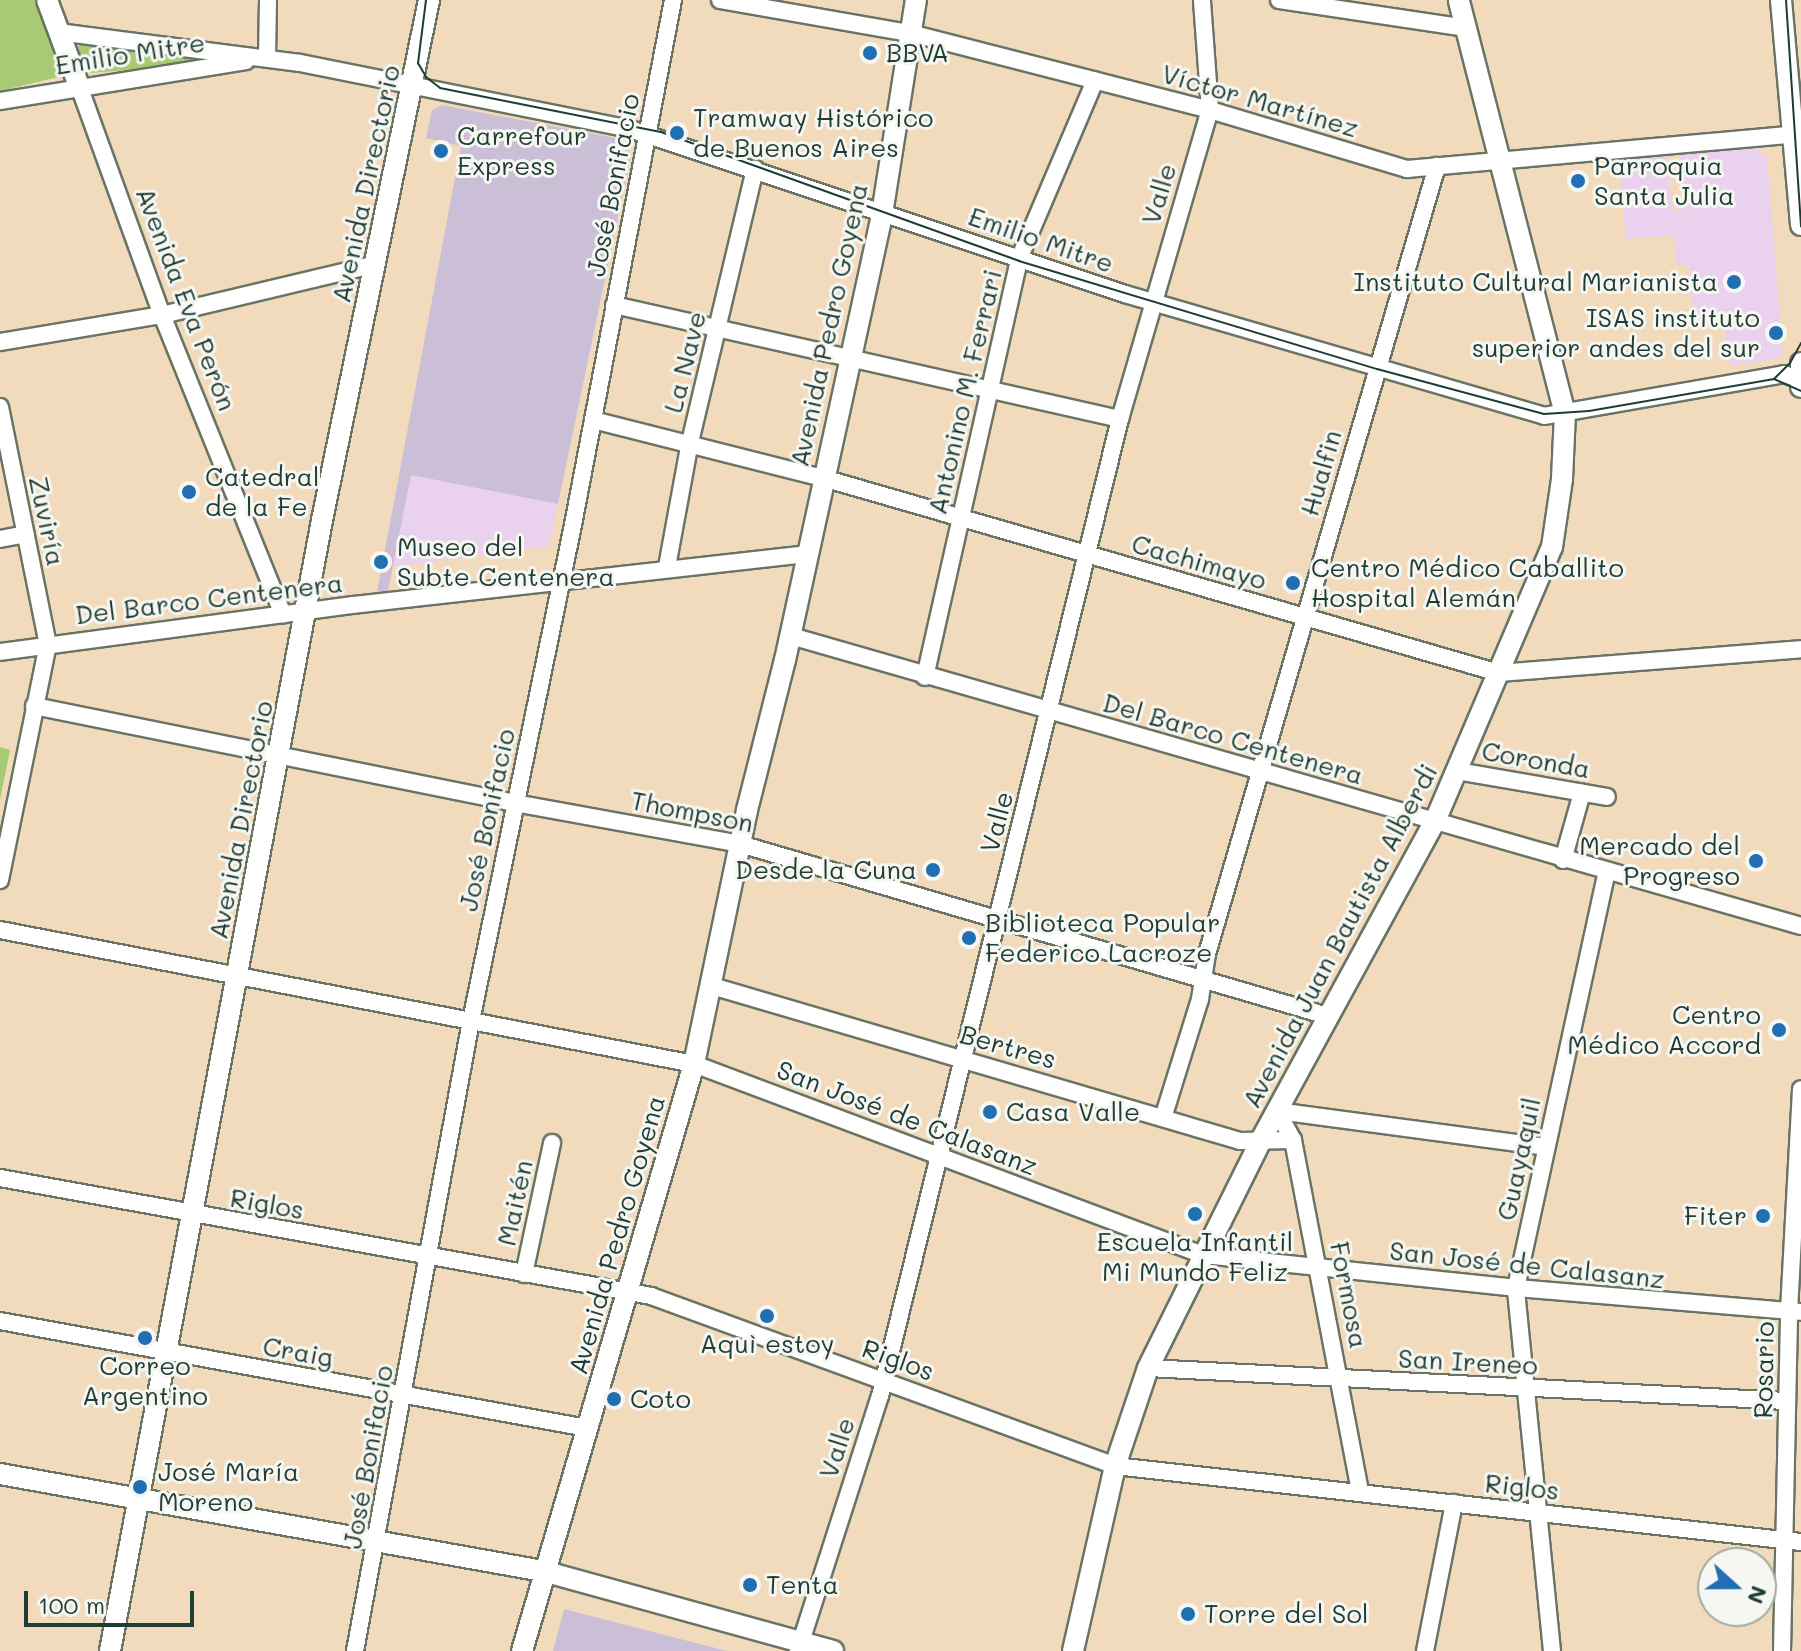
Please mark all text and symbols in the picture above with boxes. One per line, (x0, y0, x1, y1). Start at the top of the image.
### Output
street label: Emilio Mitre (53, 27, 207, 81)
place label: BBVA (886, 37, 949, 69)
marker: BBVA (861, 44, 879, 62)
street label: Víctor Martínez (1158, 58, 1362, 144)
street label: Avenida Directorio (326, 62, 406, 306)
street label: José Bonifacio (580, 91, 646, 279)
place label: Tramway Histórico de Buenos Aires (693, 102, 933, 164)
place label: Carrefour Express (457, 120, 587, 182)
marker: Tramway Histórico de Buenos Aires (668, 124, 686, 142)
marker: Carrefour Express (432, 142, 450, 160)
place label: Parroquia Santa Julia (1594, 150, 1734, 212)
street label: Valle (1135, 160, 1183, 228)
marker: Parroquia Santa Julia (1569, 172, 1587, 190)
street label: Avenida Pedro Goyena (784, 181, 874, 469)
street label: Avenida Eva Perón (129, 183, 243, 415)
street label: Emilio Mitre (965, 201, 1117, 279)
street label: Antonino M. Ferrari (922, 266, 1008, 518)
place label: Instituto Cultural Marianista (1354, 266, 1718, 298)
marker: Instituto Cultural Marianista (1725, 273, 1743, 291)
place label: ISAS instituto superior andes del sur (1472, 302, 1760, 364)
street label: La Nave (657, 308, 713, 416)
marker: ISAS instituto superior andes del sur (1767, 324, 1785, 342)
street label: Hualfin (1294, 426, 1348, 520)
place label: Catedral de la Fe (205, 461, 320, 522)
street label: Zuviría (22, 473, 72, 569)
marker: Catedral de la Fe (180, 483, 198, 501)
street label: Cachimayo (1128, 528, 1270, 596)
place label: Museo del Subte Centenera (397, 531, 615, 592)
place label: Centro Médico Caballito Hospital Alemán (1311, 552, 1624, 614)
marker: Museo del Subte Centenera (372, 553, 390, 571)
street label: Del Barco Centenera (73, 567, 345, 631)
marker: Centro Médico Caballito Hospital Alemán (1282, 572, 1304, 594)
street label: Del Barco Centenera (1099, 687, 1367, 791)
street label: Avenida Directorio (203, 698, 279, 942)
street label: José Bonifacio (452, 726, 522, 914)
street label: Coronda (1479, 735, 1593, 785)
street label: Avenida Juan Bautista Alberdi (1236, 759, 1444, 1113)
street label: Thompson (628, 785, 756, 839)
street label: Valle (974, 788, 1020, 856)
place label: Mercado del Progreso (1579, 830, 1740, 892)
marker: Mercado del Progreso (1747, 852, 1765, 870)
place label: Desde la Cuna (735, 854, 917, 886)
marker: Desde la Cuna (924, 861, 942, 879)
place label: Biblioteca Popular Federico Lacroze (985, 907, 1220, 968)
marker: Biblioteca Popular Federico Lacroze (960, 929, 978, 947)
place label: Centro Médico Accord (1567, 999, 1761, 1060)
street label: Bertres (956, 1018, 1060, 1076)
marker: Centro Médico Accord (1768, 1019, 1790, 1041)
street label: San José de Calasanz (772, 1054, 1042, 1182)
street label: Avenida Pedro Goyena (562, 1092, 672, 1378)
street label: Guayaquil (1491, 1095, 1547, 1223)
place label: Casa Valle (1006, 1096, 1140, 1128)
marker: Casa Valle (981, 1103, 999, 1121)
street label: Maitén (491, 1157, 539, 1249)
street label: Riglos (228, 1182, 306, 1226)
place label: Fiter (1684, 1200, 1747, 1232)
marker: Escuela Infantil Mi Mundo Feliz (1186, 1205, 1204, 1223)
marker: Fiter (1754, 1207, 1772, 1225)
place label: Escuela Infantil Mi Mundo Feliz (1097, 1226, 1293, 1288)
street label: San José de Calasanz (1388, 1235, 1666, 1295)
street label: Formosa (1323, 1239, 1375, 1351)
marker: Aquì estoy (758, 1307, 776, 1325)
street label: Rosario (1748, 1321, 1780, 1419)
place label: Aquì estoy (700, 1328, 834, 1360)
marker: Correo Argentino (136, 1329, 154, 1347)
street label: Craig (260, 1330, 336, 1374)
street label: Riglos (858, 1333, 938, 1387)
street label: San Ireneo (1397, 1343, 1539, 1381)
place label: Correo Argentino (82, 1350, 208, 1412)
street label: José Bonifacio (337, 1363, 399, 1551)
place label: Coto (630, 1383, 691, 1415)
marker: Coto (605, 1390, 623, 1408)
street label: Valle (813, 1414, 861, 1482)
place label: José María Moreno (158, 1456, 299, 1518)
street label: Riglos (1483, 1468, 1561, 1506)
marker: José María Moreno (129, 1476, 151, 1498)
north arrow (1697, 1547, 1777, 1627)
place label: Tenta (766, 1569, 839, 1601)
scale bar (28, 1575, 198, 1625)
marker: Tenta (741, 1576, 759, 1594)
text: N (1741, 1582, 1775, 1608)
text: 100 m (38, 1589, 105, 1620)
place label: Torre del Sol (1204, 1598, 1368, 1630)
marker: Torre del Sol (1179, 1605, 1197, 1623)

